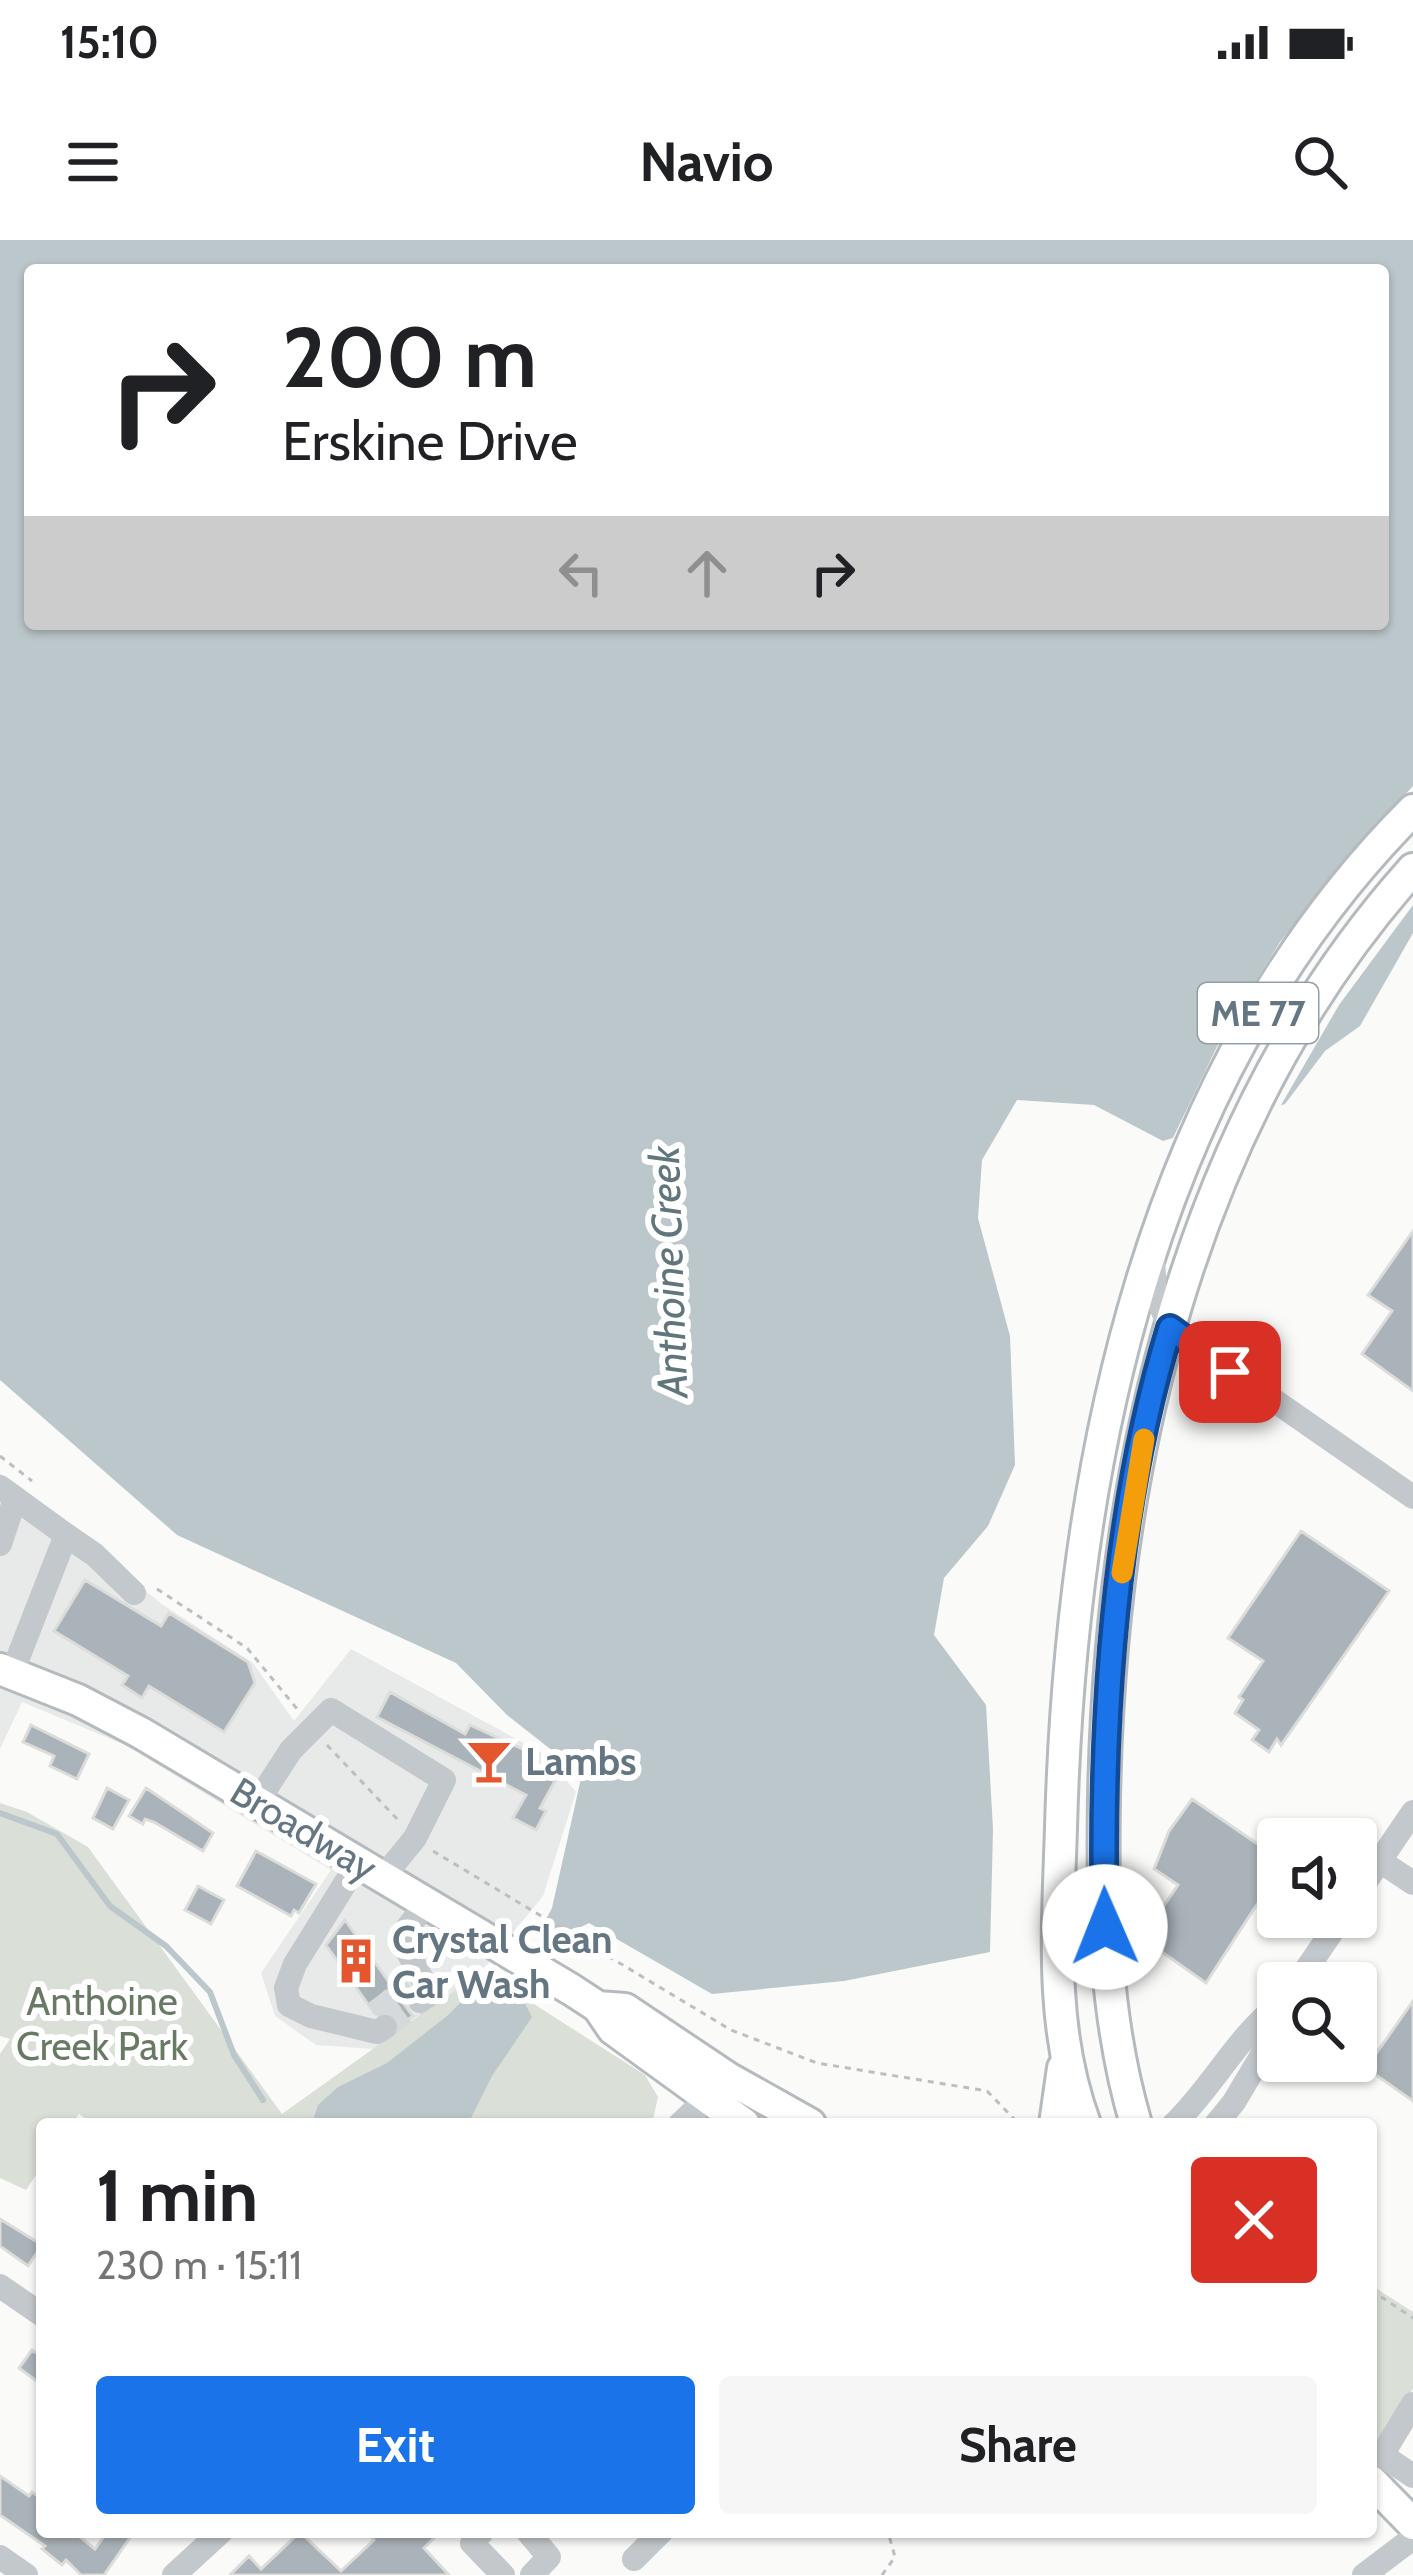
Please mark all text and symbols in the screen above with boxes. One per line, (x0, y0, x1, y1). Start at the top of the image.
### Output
text: 15:10 (60, 15, 159, 69)
icon: menu (60, 129, 126, 195)
text: Navio (639, 129, 774, 195)
icon: search (1287, 129, 1353, 195)
text: 200 m (282, 306, 537, 408)
icon: right (84, 312, 240, 468)
text: Erskine Drive (282, 408, 578, 474)
icon: left (548, 540, 614, 606)
icon: ahead (674, 540, 740, 606)
icon: right (800, 540, 866, 606)
road number: ME 77 (1198, 983, 1318, 1043)
water label: Anthoine Creek (638, 1144, 698, 1401)
pin (1179, 1321, 1281, 1423)
icon: arrive (1197, 1339, 1263, 1405)
bar icon: Lambs (464, 1736, 514, 1786)
place label: Lambs (525, 1737, 637, 1785)
street label: Broadway (222, 1767, 386, 1892)
map controls (1257, 1818, 1377, 2082)
button: sound (1257, 1818, 1377, 1938)
position arrow (1042, 1864, 1168, 1990)
place label: Crystal Clean Car Wash (392, 1915, 613, 2008)
building icon: Crystal Clean Car Wash (331, 1936, 381, 1986)
button: search (1257, 1962, 1377, 2082)
park label: Anthoine Creek Park (16, 1977, 189, 2070)
text: 1 min (96, 2152, 258, 2239)
button: close (1191, 2157, 1317, 2283)
text: 230 m · 15:11 (96, 2241, 302, 2289)
button: Exit (96, 2376, 695, 2514)
button: Share (719, 2376, 1317, 2514)

